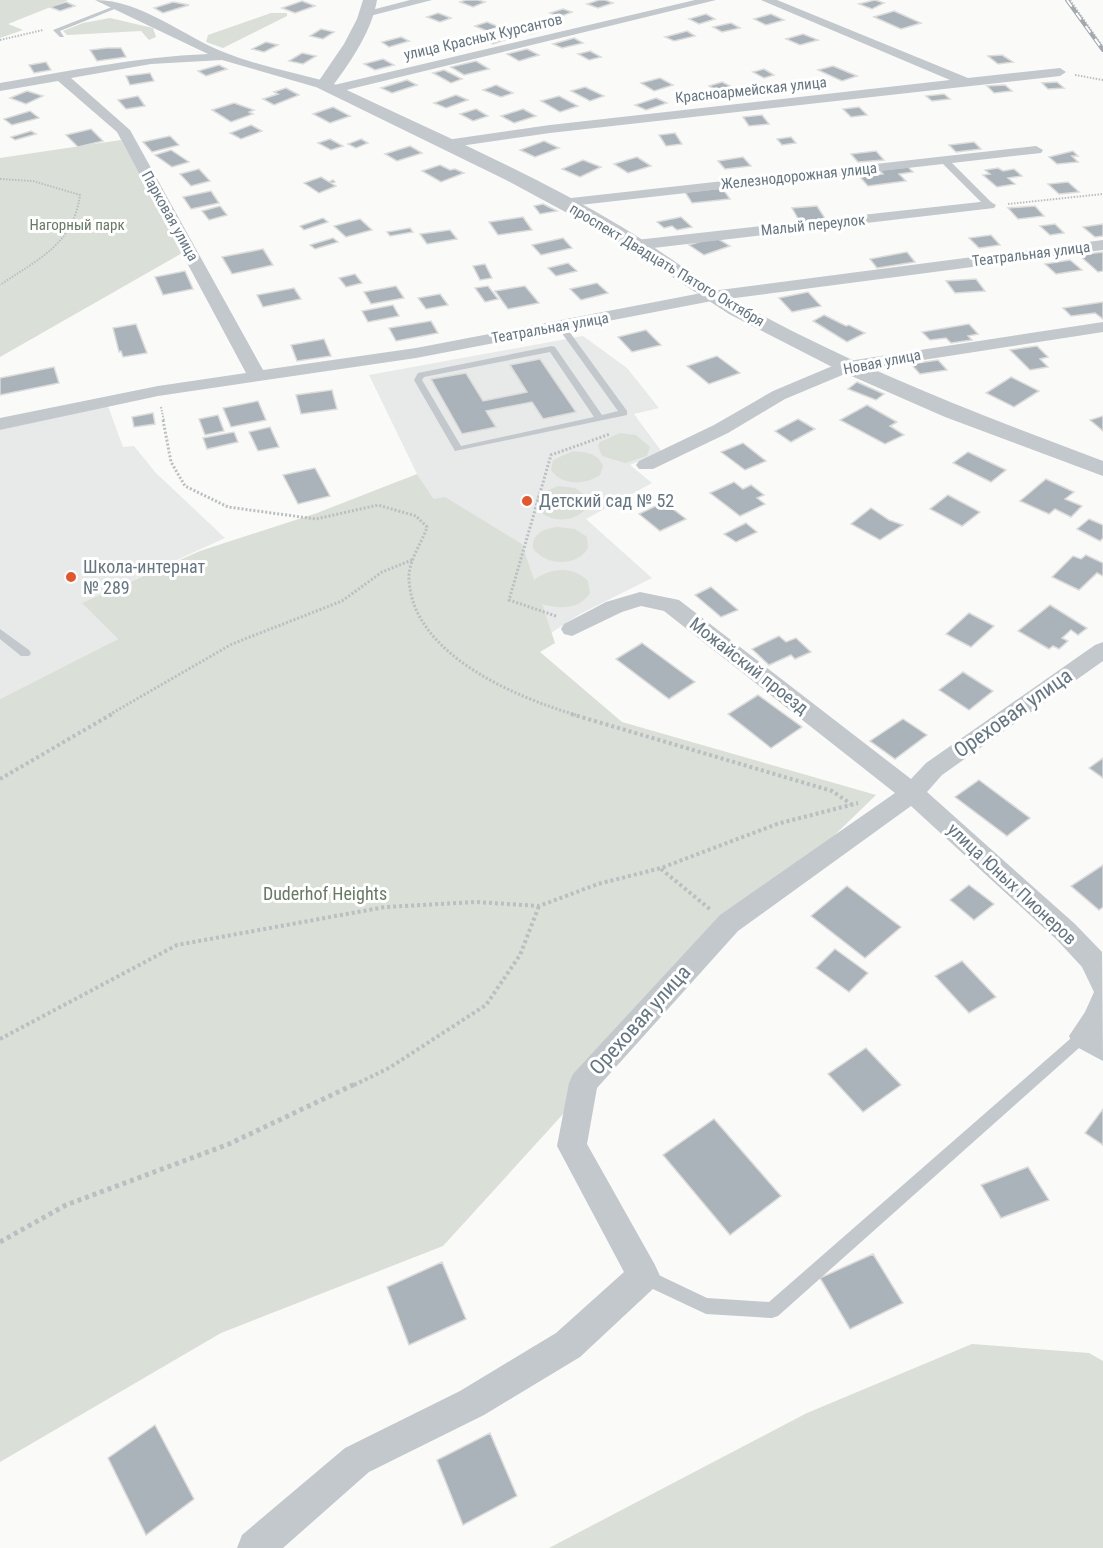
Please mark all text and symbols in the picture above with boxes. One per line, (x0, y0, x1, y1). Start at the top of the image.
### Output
street label: улица Красных Курсантов (402, 10, 564, 64)
street label: Красноармейская улица (674, 73, 828, 107)
street label: Железнодорожная улица (720, 159, 878, 193)
street label: Парковая улица (138, 168, 202, 264)
street label: проспект Двадцать Пятого Октября (566, 200, 768, 330)
street label: Малый переулок (760, 211, 866, 239)
park label: Нагорный парк (29, 216, 125, 234)
street label: Театральная улица (971, 238, 1091, 270)
street label: Театральная улица (490, 309, 610, 347)
street label: Новая улица (842, 346, 922, 378)
place label: Детский сад № 52 (539, 490, 674, 511)
marker: Детский сад № 52 (520, 494, 534, 508)
place label: Школа-интернат № 289 (83, 556, 206, 598)
marker: Школа-интернат № 289 (64, 570, 78, 584)
street label: Можайский проезд (686, 613, 813, 719)
street label: Ореховая улица (949, 663, 1077, 763)
street label: улица Юных Пионеров (943, 818, 1081, 949)
park label: Duderhof Heights (263, 883, 387, 904)
street label: Ореховая улица (585, 960, 695, 1080)

